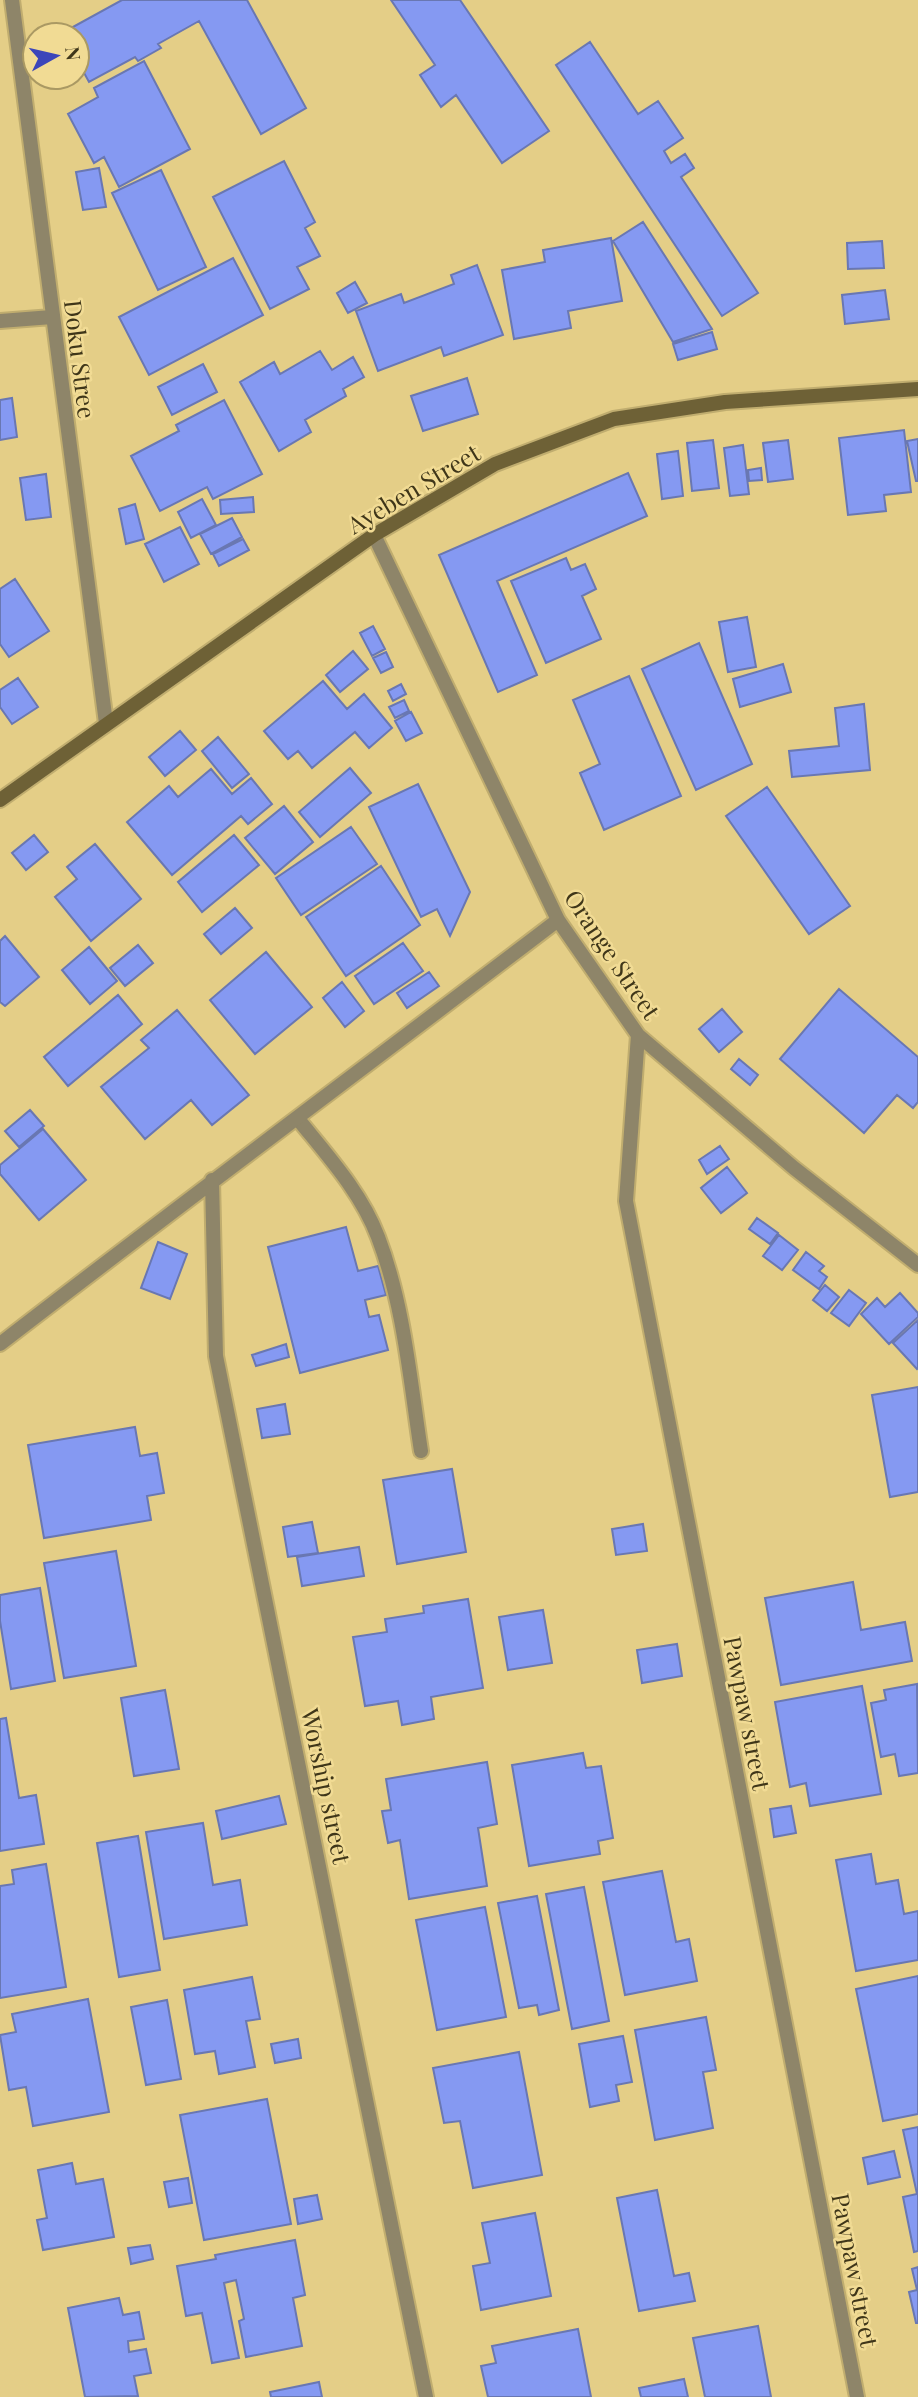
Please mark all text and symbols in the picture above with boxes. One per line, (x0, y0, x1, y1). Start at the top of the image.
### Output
north arrow (21, 21, 91, 91)
text: N (60, 45, 88, 62)
street label: Doku Stree (58, 298, 104, 420)
street label: Ayeben Street (340, 436, 486, 541)
street label: Orange Street (558, 883, 668, 1025)
street label: Pawpaw street (717, 1633, 779, 1793)
street label: Worship street (295, 1704, 359, 1867)
street label: Pawpaw street (825, 2190, 887, 2350)

